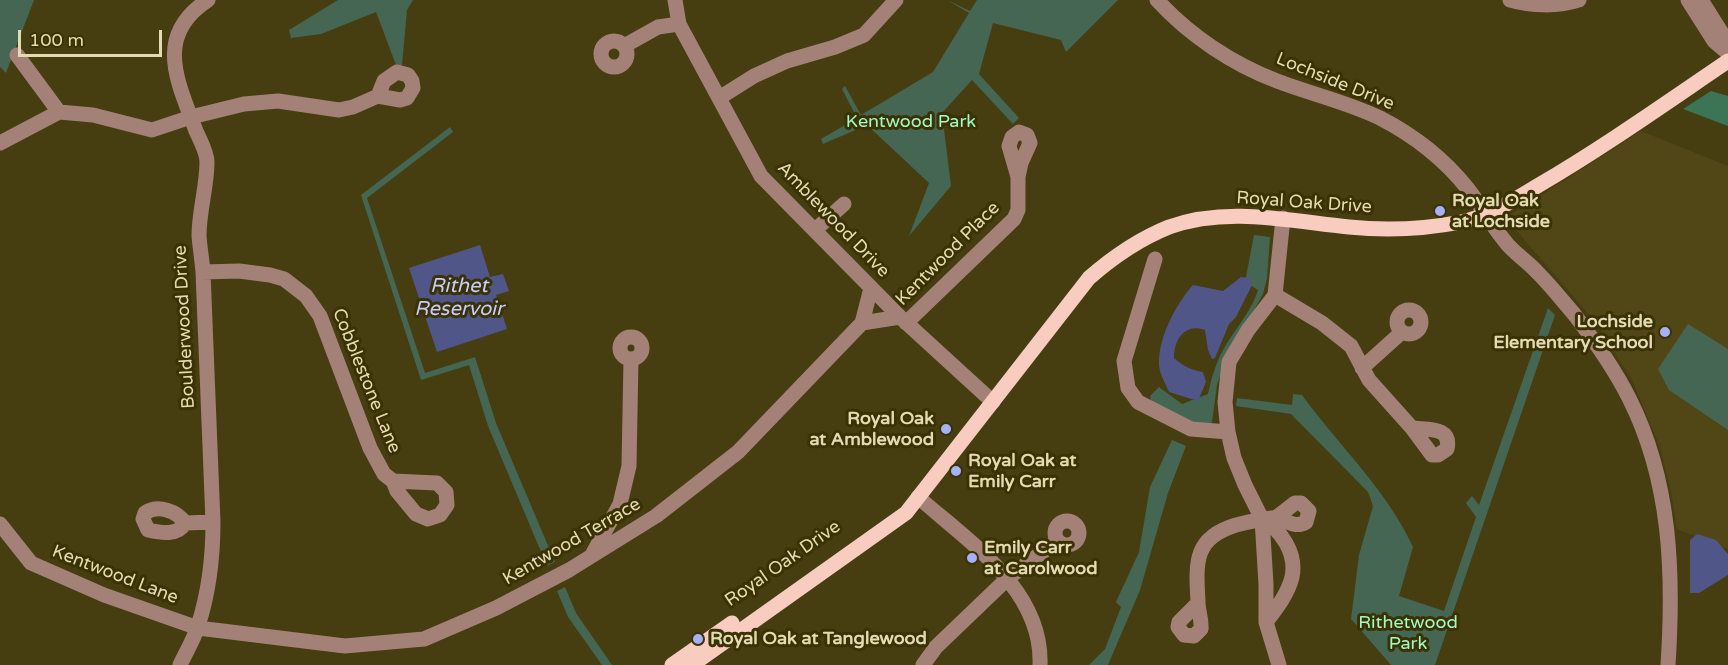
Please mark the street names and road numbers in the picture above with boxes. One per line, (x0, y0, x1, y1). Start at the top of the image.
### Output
street label: Lochside Drive (1273, 48, 1397, 116)
street label: Amblewood Drive (772, 158, 894, 282)
street label: Royal Oak Drive (1235, 187, 1373, 219)
street label: Kentwood Place (892, 198, 1004, 310)
street label: Boulderwood Drive (170, 245, 200, 409)
street label: Cobblestone Lane (327, 305, 405, 457)
street label: Kentwood Terrace (499, 494, 645, 590)
street label: Royal Oak Drive (721, 516, 845, 612)
street label: Kentwood Lane (49, 541, 181, 609)

